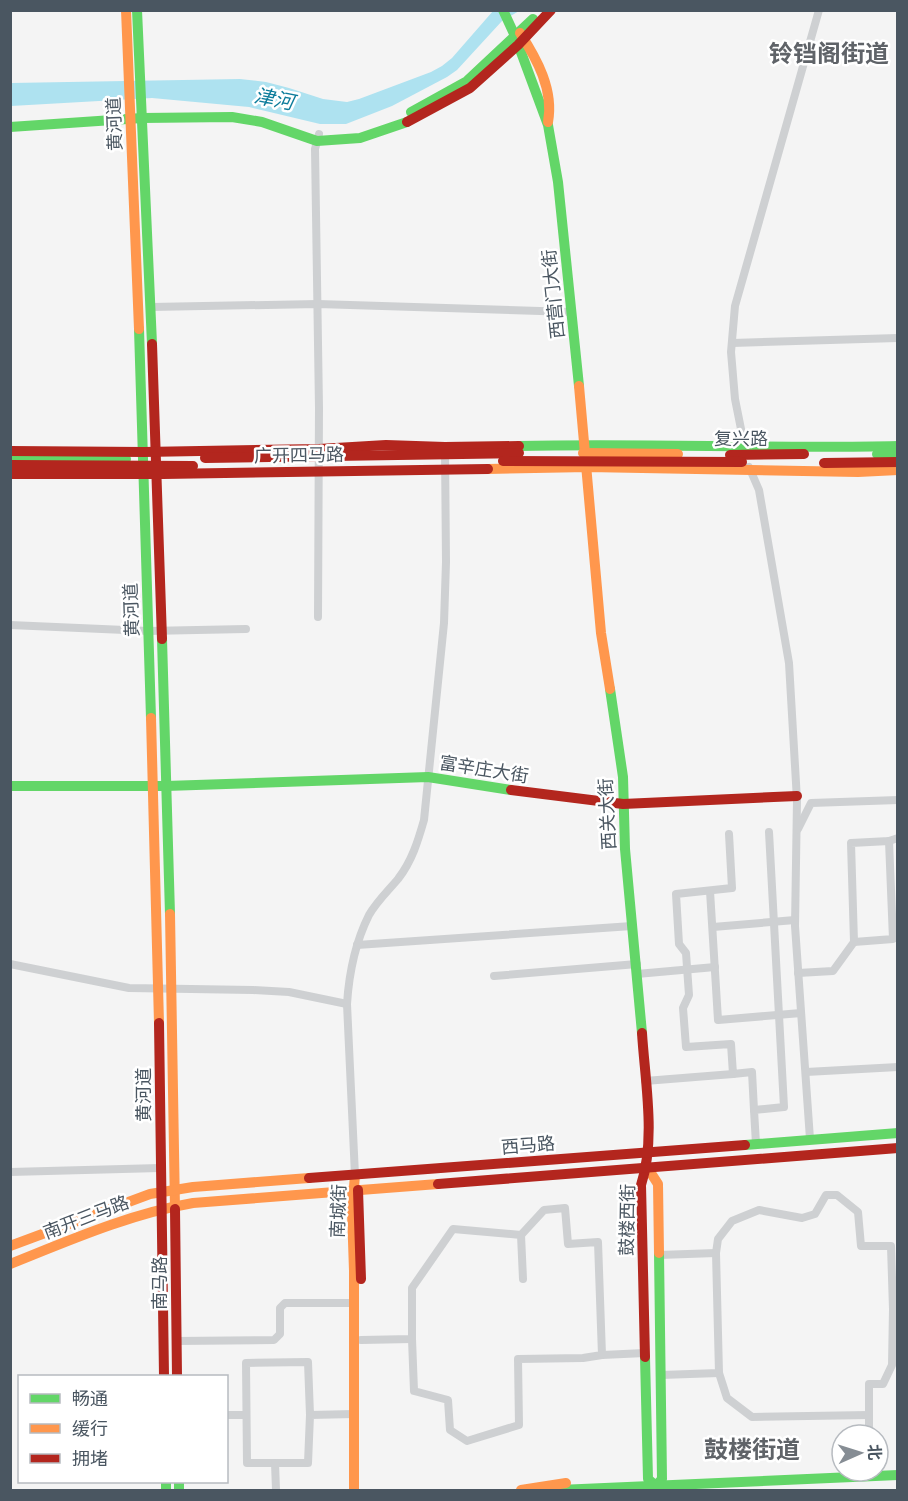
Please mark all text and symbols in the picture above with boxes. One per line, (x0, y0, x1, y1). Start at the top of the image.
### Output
district label: 铃铛阁街道 (769, 38, 889, 69)
water label: 津河 (252, 82, 300, 116)
street label: 黄河道 (102, 97, 126, 151)
street label: 西营门大街 (537, 248, 569, 340)
street label: 复兴路 (714, 427, 768, 450)
street label: 广开四马路 (254, 443, 344, 467)
street label: 黄河道 (119, 583, 143, 637)
street label: 富辛庄大街 (438, 751, 530, 787)
street label: 西关大街 (594, 777, 620, 851)
street label: 黄河道 (132, 1068, 155, 1122)
street label: 西马路 (500, 1131, 556, 1159)
street label: 南城街 (326, 1184, 350, 1238)
street label: 鼓楼西街 (615, 1184, 639, 1256)
street label: 南开三马路 (40, 1190, 132, 1244)
street label: 南马路 (148, 1256, 171, 1310)
legend (18, 1375, 228, 1483)
text: 畅通 (72, 1387, 108, 1410)
text: 缓行 (72, 1417, 108, 1440)
north arrow (830, 1423, 890, 1483)
district label: 鼓楼街道 (704, 1434, 800, 1465)
text: 北 (864, 1444, 885, 1461)
text: 拥堵 (72, 1447, 108, 1470)

